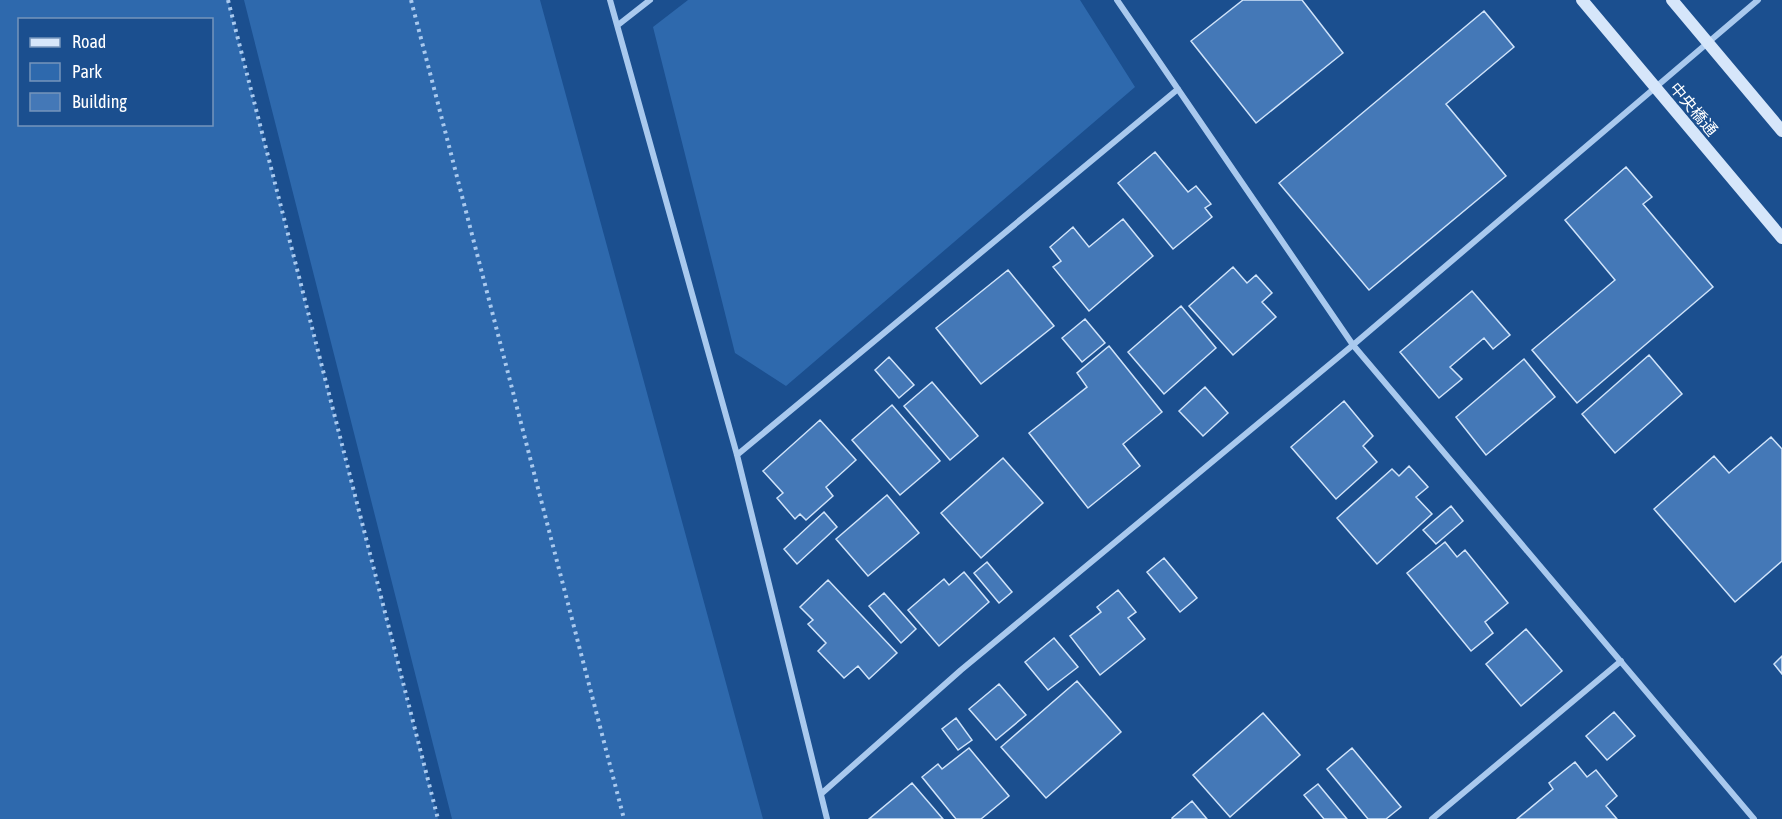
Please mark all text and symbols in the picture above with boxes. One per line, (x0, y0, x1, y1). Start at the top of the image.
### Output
legend (18, 18, 213, 126)
text: Road (72, 31, 106, 52)
text: Park (72, 61, 102, 82)
street label: 中央橋通 (1667, 79, 1721, 139)
text: Building (72, 91, 127, 112)

